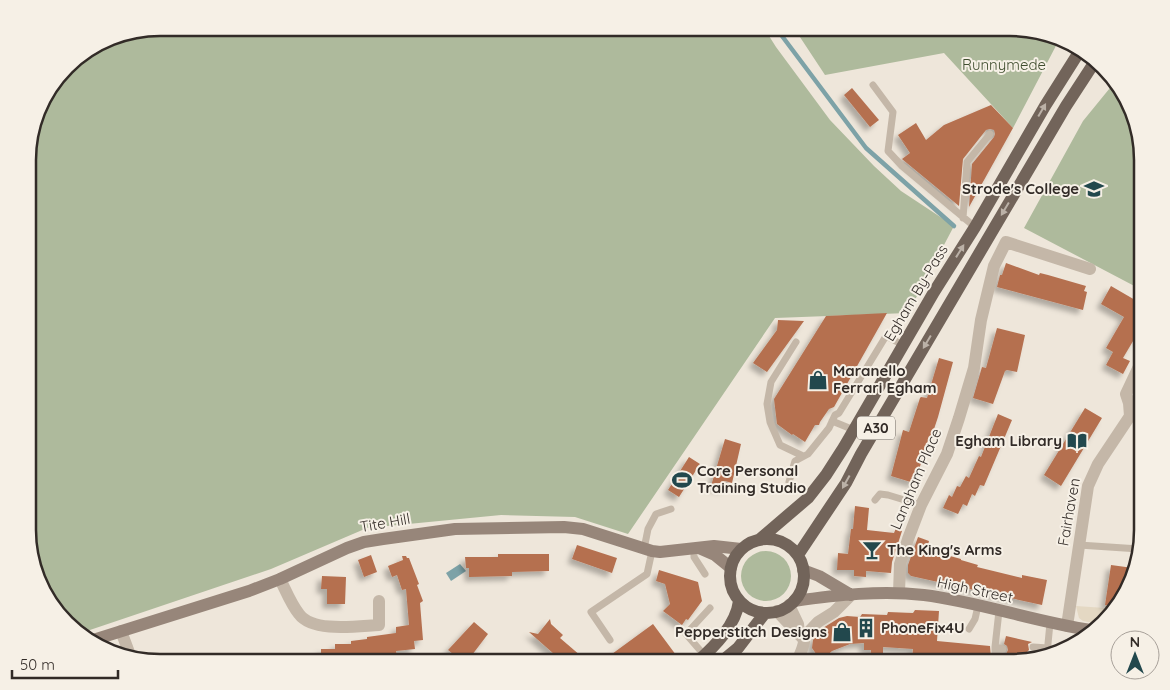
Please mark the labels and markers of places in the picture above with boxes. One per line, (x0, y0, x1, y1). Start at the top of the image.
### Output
school or university icon: Strode's College (1083, 178, 1105, 200)
place label: Strode's College (962, 179, 1079, 198)
place label: Maranello Ferrari Egham (833, 361, 937, 397)
shop icon: Maranello Ferrari Egham (807, 369, 829, 391)
library icon: Egham Library (1066, 430, 1088, 452)
place label: Egham Library (955, 431, 1062, 450)
place label: Core Personal Training Studio (697, 461, 806, 497)
sports icon: Core Personal Training Studio (671, 469, 693, 491)
bar icon: The King's Arms (861, 539, 883, 561)
place label: The King's Arms (887, 540, 1002, 559)
building icon: PhoneFix4U (855, 617, 877, 639)
place label: PhoneFix4U (881, 618, 965, 637)
shop icon: Pepperstitch Designs (831, 621, 853, 643)
place label: Pepperstitch Designs (675, 622, 827, 641)

